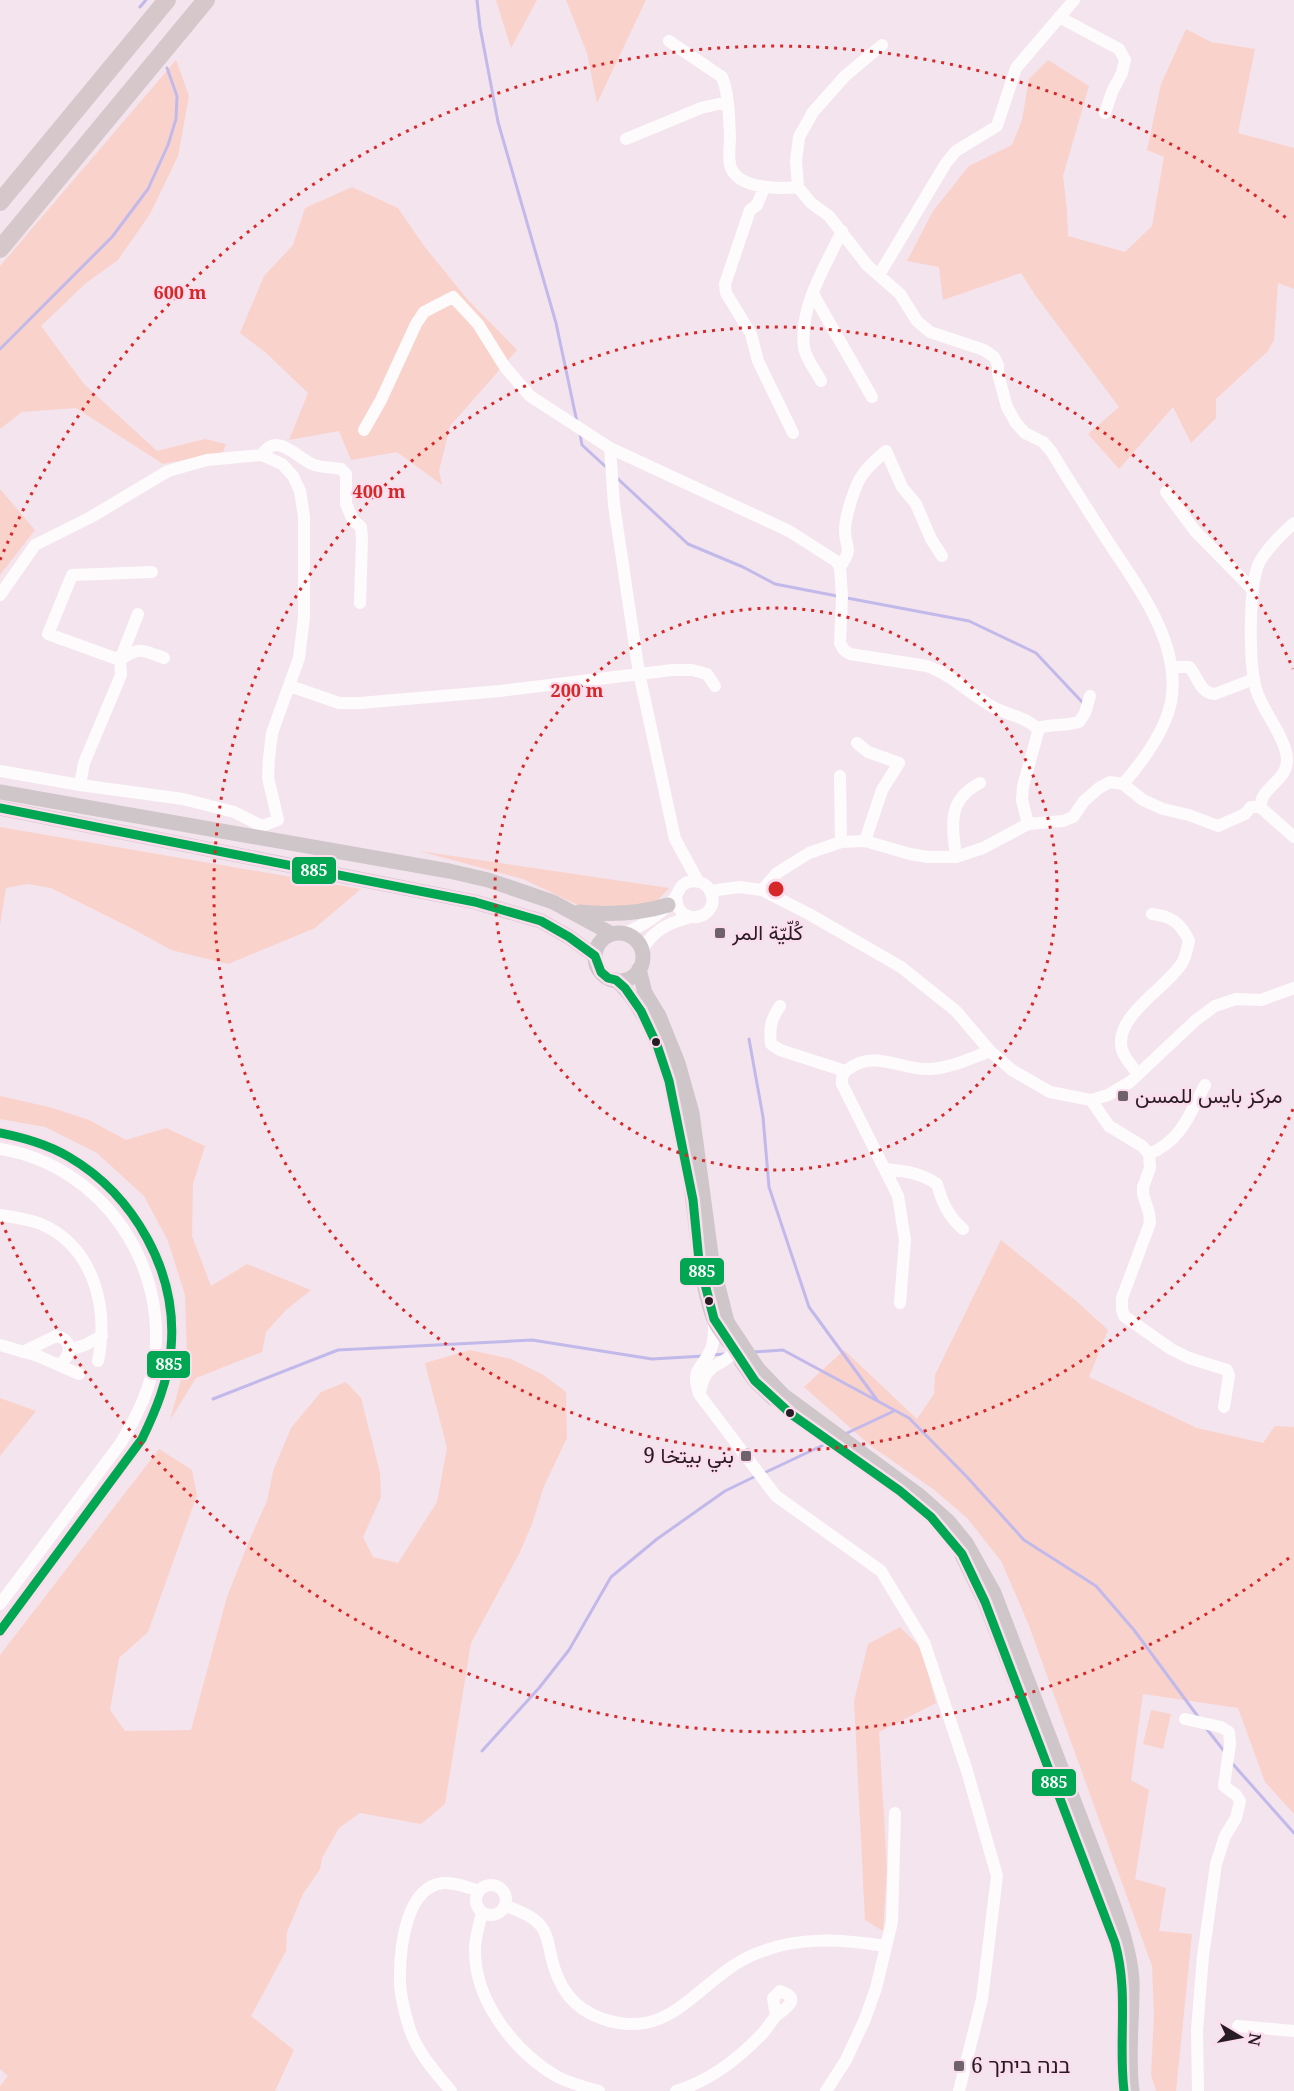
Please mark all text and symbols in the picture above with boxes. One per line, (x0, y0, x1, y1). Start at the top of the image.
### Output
text: 600 m (154, 280, 207, 304)
text: 400 m (353, 479, 406, 503)
text: 200 m (551, 678, 604, 702)
line badge: 885 (291, 856, 337, 885)
text: 885 (300, 859, 328, 881)
centre of rings (766, 879, 786, 899)
place label: كُلّيّة المر (731, 918, 803, 946)
marker: كُلّيّة المر (713, 926, 727, 940)
unlabelled marker (650, 1036, 662, 1048)
place label: مركز بايس للمسن (1135, 1081, 1283, 1109)
marker: مركز بايس للمسن (1116, 1089, 1130, 1103)
line badge: 885 (679, 1257, 725, 1286)
text: 885 (688, 1260, 716, 1282)
unlabelled marker (703, 1295, 715, 1307)
line badge: 885 (146, 1350, 191, 1379)
text: 885 (155, 1353, 183, 1375)
unlabelled marker (784, 1407, 796, 1419)
place label: بني بيتخا 9 (643, 1441, 734, 1473)
marker: بني بيتخا 9 (739, 1449, 753, 1463)
line badge: 885 (1031, 1768, 1077, 1797)
text: 885 (1040, 1771, 1068, 1793)
north arrow (1210, 2007, 1270, 2067)
text: N (1243, 2031, 1267, 2048)
place label: בנה ביתך 6 (971, 2051, 1070, 2079)
marker: בנה ביתך 6 (952, 2059, 966, 2073)

